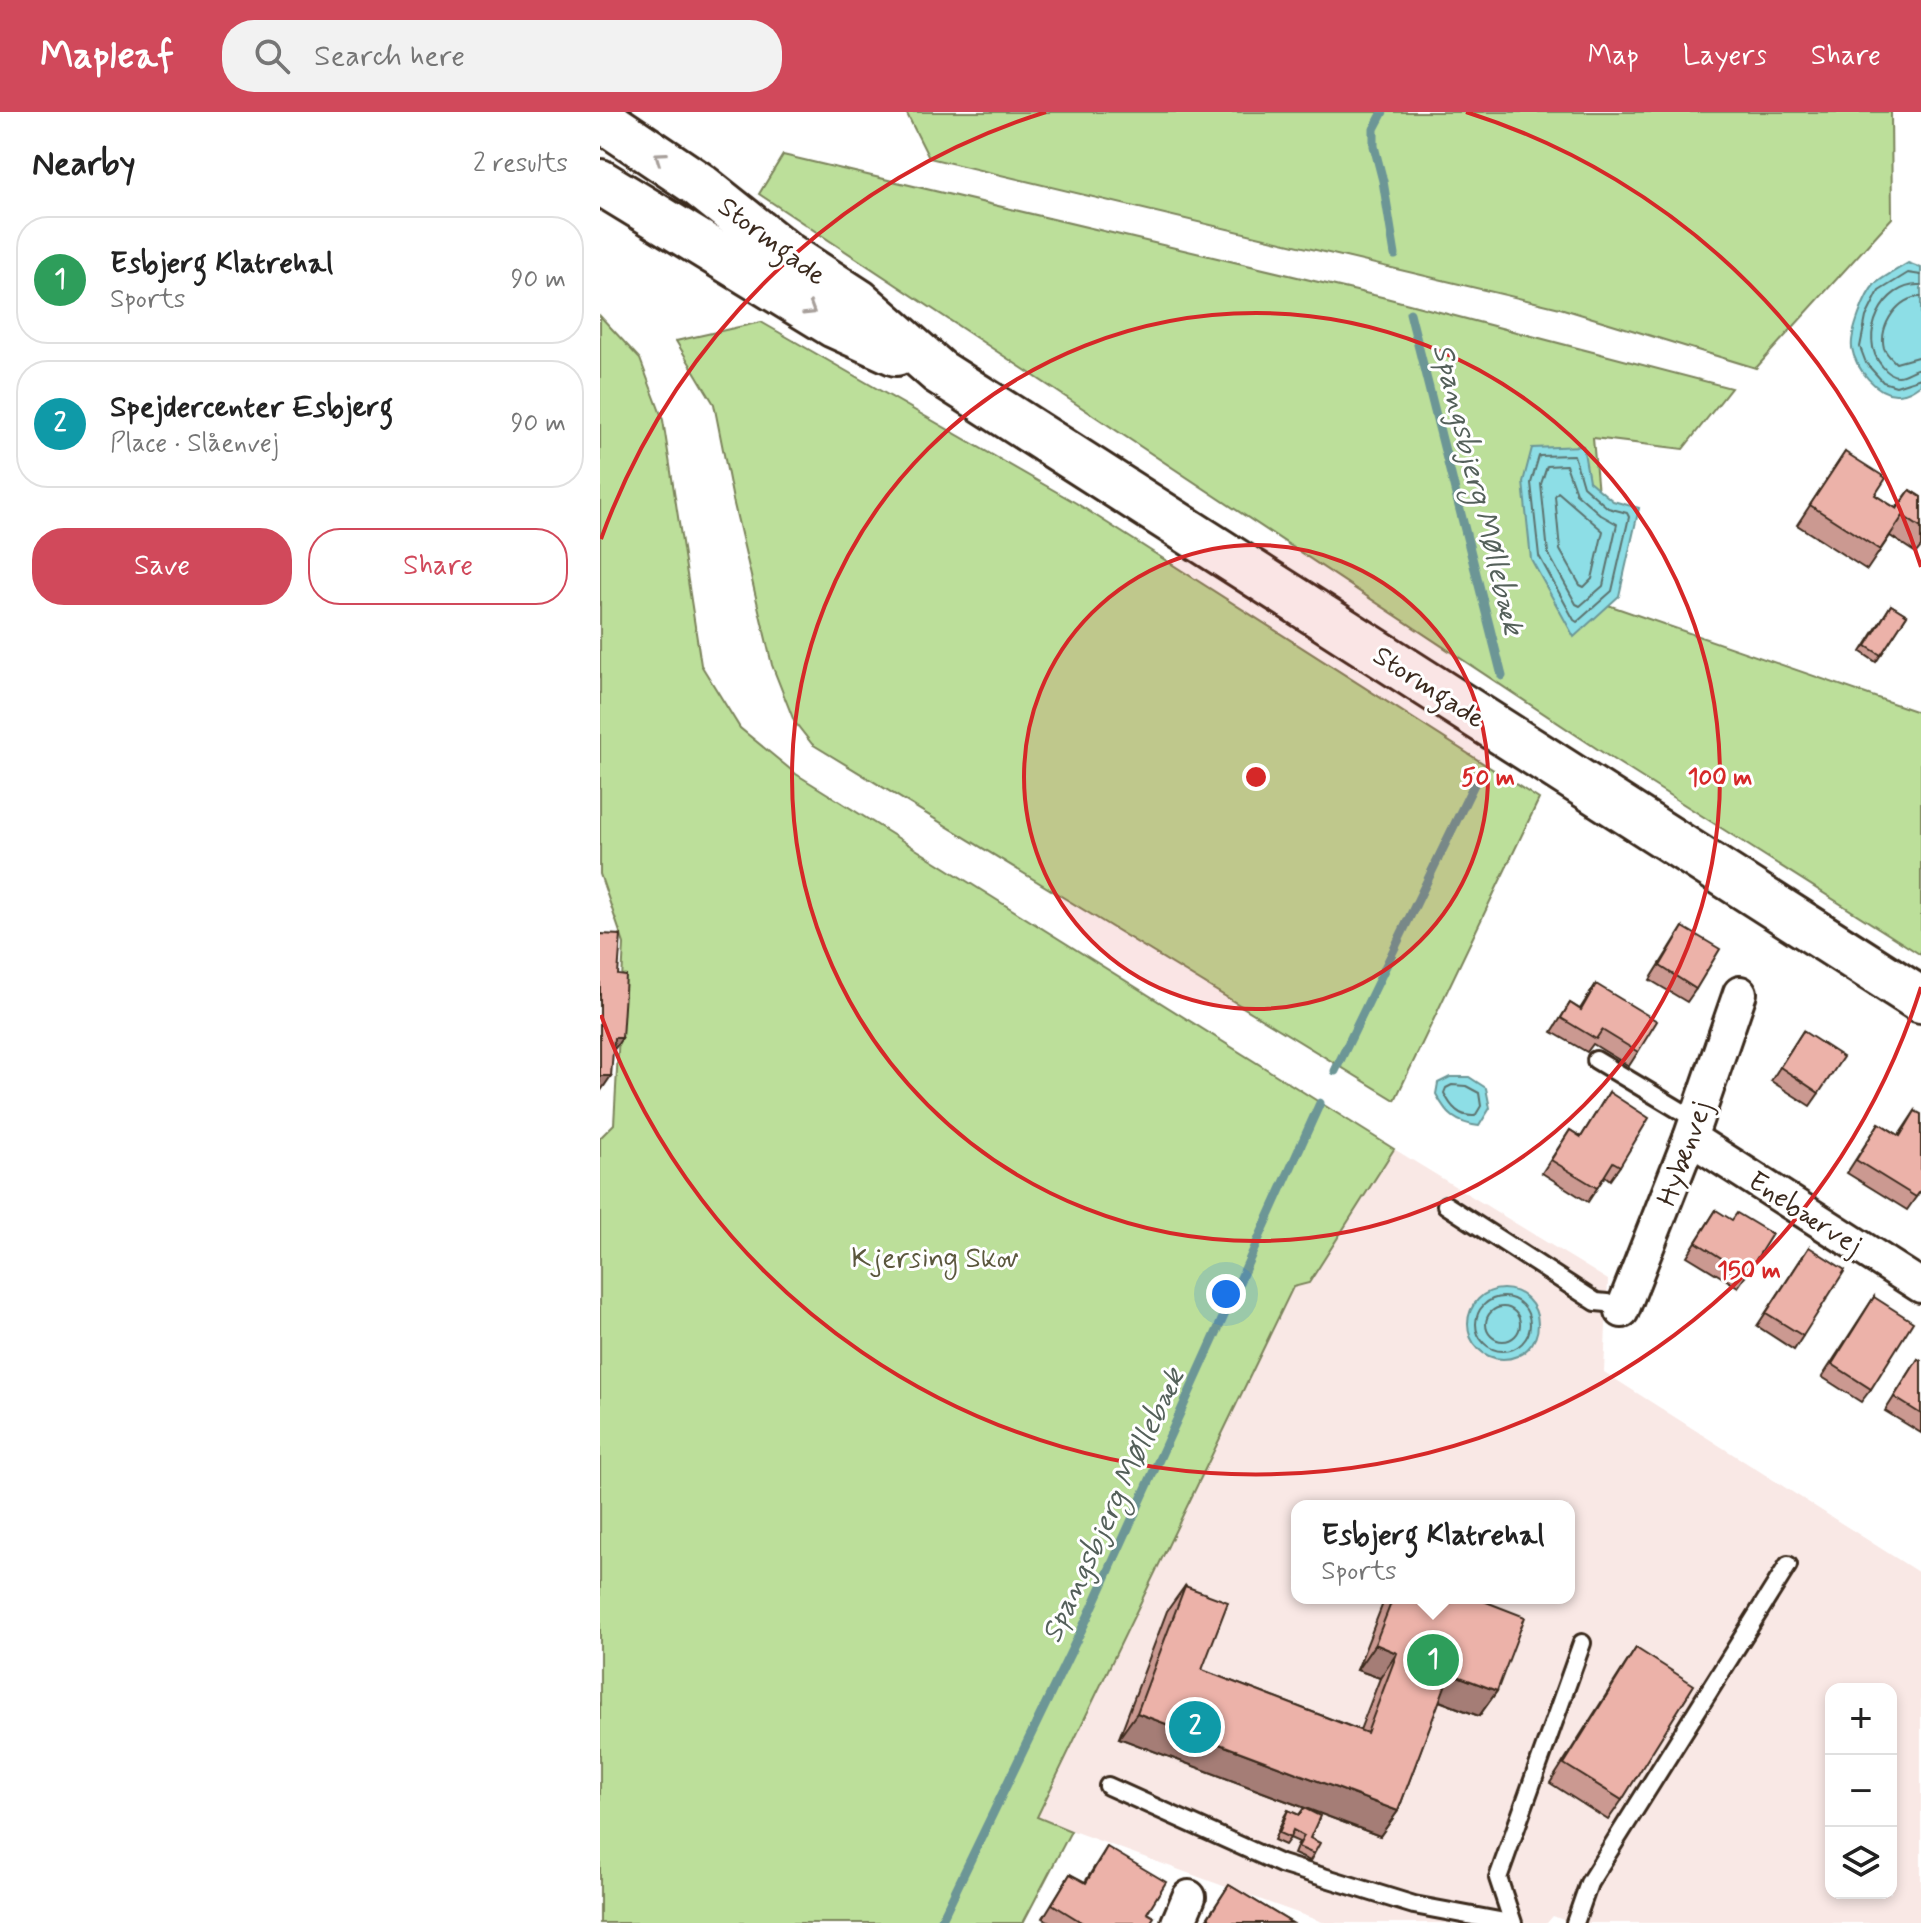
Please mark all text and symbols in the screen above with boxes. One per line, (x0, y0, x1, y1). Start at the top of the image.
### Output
search box (222, 20, 782, 92)
text: Mapleaf (40, 32, 174, 81)
icon: search (250, 34, 294, 78)
text: Search here (314, 37, 465, 76)
text: Map (1588, 38, 1639, 75)
text: Layers (1683, 38, 1767, 75)
text: Share (1811, 38, 1881, 75)
text: Nearby (32, 142, 136, 187)
text: 2 results (473, 147, 568, 181)
one-way arrow (654, 152, 669, 167)
street label: Stormgade (708, 189, 833, 297)
text: Esbjerg Klatrehal (110, 244, 333, 283)
text: 1 (54, 263, 66, 297)
text: 90 m (511, 263, 566, 297)
text: Sports (110, 283, 185, 317)
one-way arrow (801, 301, 816, 316)
water label: Spangsbjerg Møllebæk (1420, 340, 1533, 641)
text: Spejdercenter Esbjerg (110, 388, 393, 427)
text: 2 (54, 407, 66, 441)
text: 90 m (511, 407, 566, 441)
text: Place · Slåenvej (110, 427, 279, 461)
button: Save (32, 528, 292, 605)
button: Share (308, 528, 568, 605)
street label: Stormgade (1364, 638, 1492, 741)
centre of rings (1242, 763, 1270, 791)
text: 50 m (1461, 763, 1515, 794)
text: 100 m (1688, 763, 1752, 794)
street label: Hybenvej (1649, 1096, 1721, 1211)
street label: Enebærvej (1740, 1163, 1869, 1265)
park label: Kjersing Skov (851, 1241, 1019, 1280)
text: 150 m (1717, 1256, 1781, 1287)
your location (1206, 1274, 1246, 1314)
water label: Spangsbjerg Møllebæk (1033, 1360, 1198, 1650)
popup (1291, 1500, 1575, 1604)
text: Esbjerg Klatrehal (1321, 1516, 1545, 1555)
text: Sports (1321, 1555, 1397, 1589)
pin: 1 (1407, 1630, 1459, 1690)
map controls (1825, 1683, 1897, 1899)
button: + (1825, 1683, 1897, 1755)
pin: 2 (1169, 1697, 1221, 1757)
button: − (1825, 1755, 1897, 1827)
button: layers (1825, 1827, 1897, 1899)

